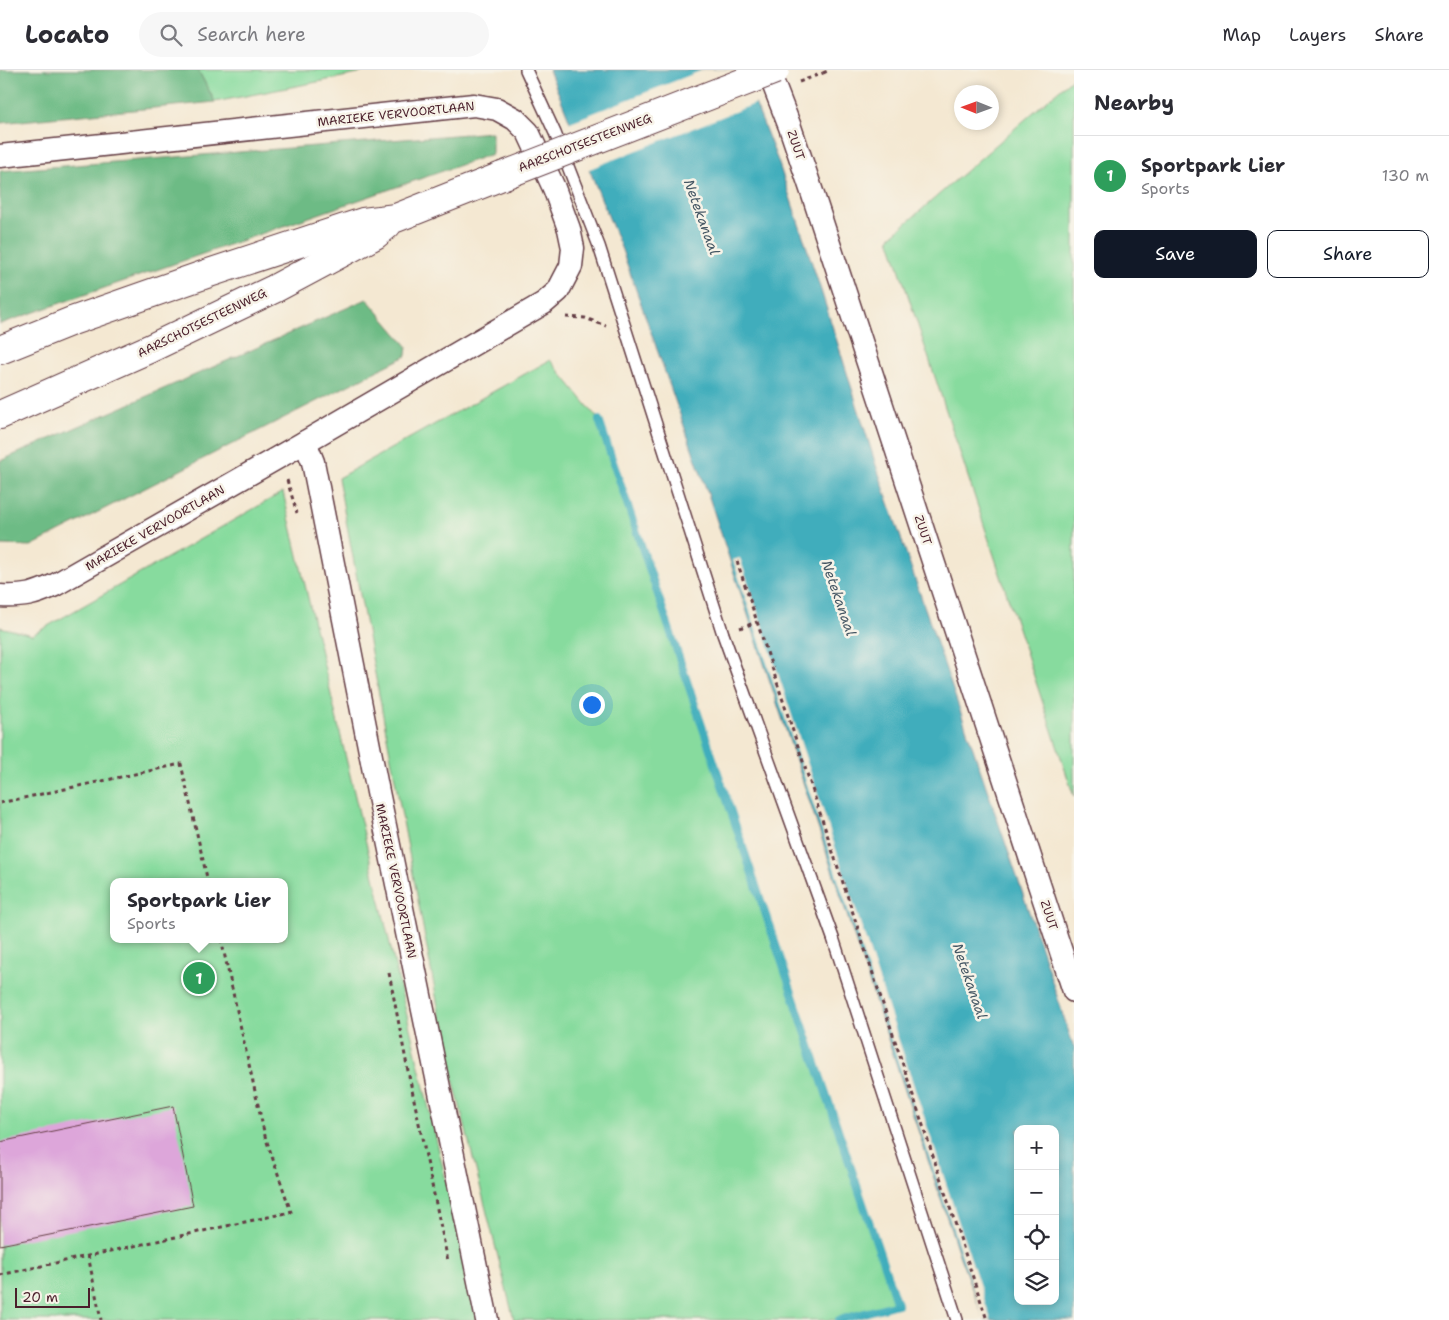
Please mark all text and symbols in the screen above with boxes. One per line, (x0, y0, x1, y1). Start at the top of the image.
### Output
search box (139, 12, 489, 57)
text: Locato (25, 19, 109, 51)
icon: search (157, 21, 185, 49)
text: Search here (197, 22, 306, 47)
text: Map (1223, 23, 1261, 47)
text: Layers (1289, 23, 1346, 47)
text: Share (1374, 23, 1424, 47)
north arrow (954, 85, 999, 130)
text: Nearby (1094, 89, 1174, 117)
street label: MARIEKE VERVOORTLAAN (317, 98, 475, 130)
street label: AARSCHOTSESTEENWEG (516, 110, 654, 176)
street label: ZUUT (783, 128, 809, 163)
text: Sportpark Lier (1141, 153, 1285, 178)
text: 1 (1106, 165, 1114, 186)
text: 130 m (1382, 165, 1429, 186)
water label: Netekanaal (680, 177, 724, 257)
text: Sports (1141, 178, 1190, 199)
button: Save (1094, 230, 1257, 278)
button: Share (1267, 230, 1429, 278)
street label: AARSCHOTSESTEENWEG (135, 285, 269, 361)
street label: MARIEKE VERVOORTLAAN (83, 482, 227, 574)
street label: ZUUT (911, 513, 936, 548)
water label: Netekanaal (818, 558, 860, 638)
your location (579, 692, 605, 718)
street label: MARIEKE VERVOORTLAAN (372, 802, 420, 960)
popup (110, 878, 288, 943)
text: Sportpark Lier (127, 888, 271, 913)
street label: ZUUT (1037, 898, 1062, 933)
text: Sports (127, 913, 176, 934)
water label: Netekanaal (949, 941, 991, 1021)
pin: 1 (183, 959, 215, 997)
map controls (1014, 1125, 1059, 1305)
button: + (1014, 1125, 1059, 1170)
button: − (1014, 1170, 1059, 1215)
button: locate (1014, 1215, 1059, 1260)
button: layers (1014, 1260, 1059, 1305)
scale bar (15, 1285, 90, 1308)
text: 20 m (22, 1288, 58, 1306)

